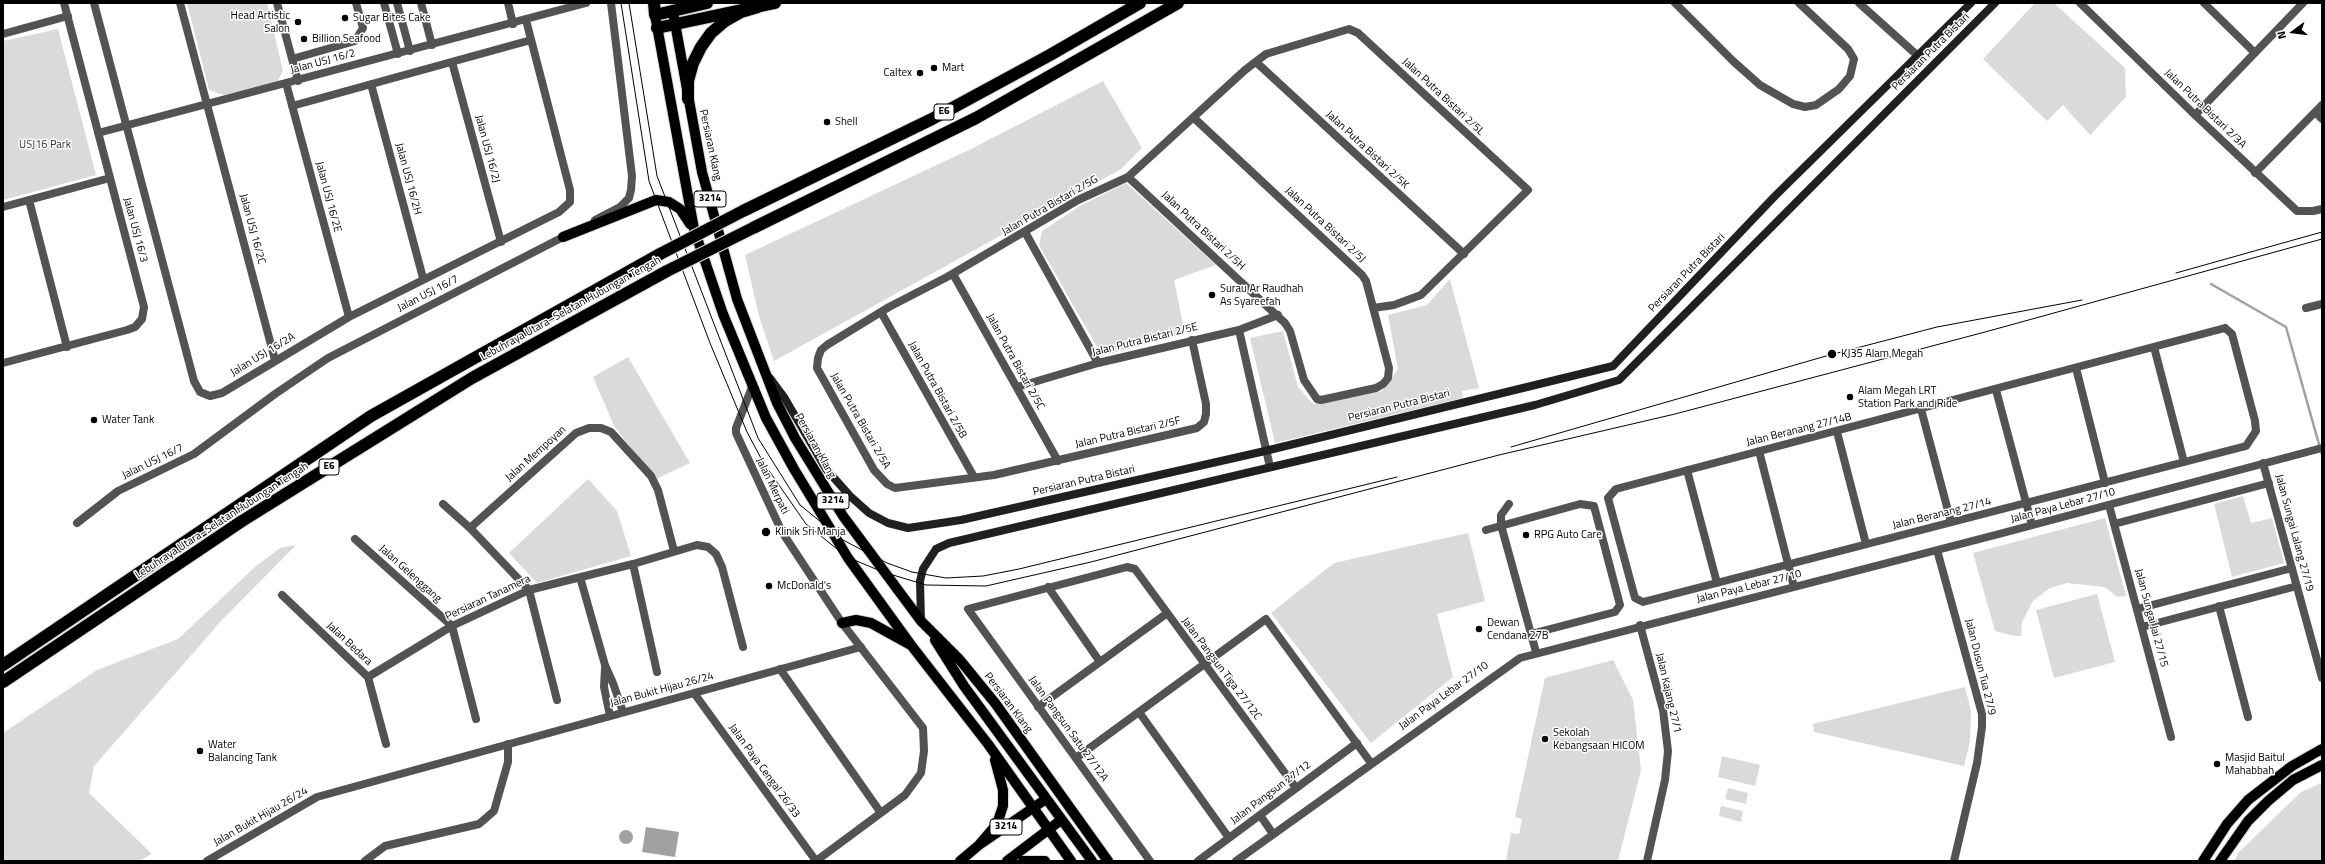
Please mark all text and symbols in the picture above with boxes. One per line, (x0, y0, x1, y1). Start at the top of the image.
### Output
place label: Head Artistic Salon (231, 9, 290, 35)
street label: Persiaran Putra Bistari (1889, 10, 1973, 94)
place label: Sugar Bites Cake (353, 11, 431, 25)
north arrow (2273, 12, 2313, 52)
marker: Sugar Bites Cake (340, 13, 350, 23)
marker: Head Artistic Salon (293, 17, 303, 27)
text: N (2273, 29, 2290, 41)
place label: Billion Seafood (312, 32, 381, 46)
marker: Billion Seafood (299, 34, 309, 44)
street label: Jalan USJ 16/2 (289, 47, 357, 77)
street label: Jalan Putra Bistari 2/5L (1399, 56, 1487, 138)
place label: Mart (942, 61, 964, 75)
marker: Mart (929, 63, 939, 73)
place label: Caltex (884, 66, 912, 80)
street label: Jalan Putra Bistari 2/3A (2161, 66, 2249, 152)
marker: Caltex (915, 68, 925, 78)
road number: E6 (934, 104, 954, 120)
street label: Persiaran Klang (696, 108, 724, 182)
street label: Jalan Putra Bistari 2/5K (1323, 108, 1411, 192)
street label: Jalan USJ 16/2J (472, 114, 502, 184)
place label: Shell (835, 115, 858, 129)
marker: Shell (822, 117, 832, 127)
park label: USJ16 Park (19, 138, 71, 152)
street label: Jalan USJ 16/2H (392, 142, 424, 216)
street label: Jalan USJ 16/2E (312, 160, 344, 234)
street label: Jalan Putra Bistari 2/5G (1000, 173, 1100, 239)
street label: Jalan Putra Bistari 2/5J (1282, 184, 1368, 266)
street label: Jalan Putra Bistari 2/5H (1158, 189, 1248, 273)
road number: 3214 (694, 191, 726, 207)
street label: Jalan USJ 16/2C (236, 192, 268, 266)
street label: Jalan USJ 16/3 (120, 196, 150, 264)
street label: Persiaran Putra Bistari (1646, 231, 1728, 315)
street label: Lebuhraya Utara–Selatan Hubungan Tengah (479, 254, 663, 364)
street label: Jalan USJ 16/7 (395, 273, 461, 315)
place label: Surau Ar Raudhah As Syareefah (1220, 282, 1303, 308)
marker: Surau Ar Raudhah As Syareefah (1207, 290, 1217, 300)
street label: Jalan Putra Bistari 2/5C (983, 311, 1047, 413)
street label: Jalan Putra Bistari 2/5E (1091, 320, 1199, 360)
street label: Jalan USJ 16/2A (228, 331, 298, 379)
street label: Jalan Putra Bistari 2/5B (905, 339, 969, 441)
place label: KJ35 Alam Megah (1841, 347, 1923, 361)
marker: KJ35 Alam Megah (1826, 348, 1838, 360)
street label: Jalan Putra Bistari 2/5A (827, 371, 893, 471)
place label: Alam Megah LRT Station Park and Ride (1858, 384, 1957, 410)
street label: Persiaran Putra Bistari (1347, 387, 1451, 425)
marker: Alam Megah LRT Station Park and Ride (1845, 392, 1855, 402)
street label: Persiaran Klang (792, 411, 838, 481)
street label: Jalan Beranang 27/14B (1745, 411, 1853, 449)
place label: Water Tank (102, 413, 154, 427)
street label: Jalan Putra Bistari 2/5F (1074, 414, 1182, 452)
marker: Water Tank (89, 415, 99, 425)
street label: Jalan Mempoyan (503, 423, 569, 485)
street label: Jalan USJ 16/7 (120, 441, 186, 483)
street label: Jalan Merpati (753, 456, 791, 516)
road number: E6 (319, 459, 339, 475)
street label: Lebuhraya Utara–Selatan Hubungan Tengah (133, 460, 311, 582)
street label: Persiaran Putra Bistari (1032, 463, 1136, 499)
street label: Jalan Sungai Lalang 27/19 (2272, 473, 2316, 593)
street label: Jalan Paya Lebar 27/10 (2009, 486, 2117, 526)
road number: 3214 (817, 493, 849, 509)
street label: Jalan Beranang 27/14 (1891, 495, 1993, 533)
place label: Klinik Sri Manja (775, 525, 845, 539)
marker: Klinik Sri Manja (760, 526, 772, 538)
place label: RPG Auto Care (1534, 528, 1602, 542)
marker: RPG Auto Care (1521, 530, 1531, 540)
street label: Jalan Gelenggang (376, 542, 444, 606)
street label: Jalan Sungai Jai 27/15 (2131, 567, 2171, 669)
street label: Jalan Paya Lebar 27/10 (1695, 568, 1803, 606)
street label: Persiaran Tanamera (443, 573, 533, 623)
place label: McDonald's (777, 579, 831, 593)
marker: McDonald's (764, 581, 774, 591)
street label: Jalan Pangsun Tiga 27/12C (1178, 615, 1264, 723)
place label: Dewan Cendana 27B (1487, 616, 1549, 642)
street label: Jalan Dusun Tua 27/9 (1962, 617, 1998, 717)
street label: Jalan Bedara (323, 619, 375, 669)
marker: Dewan Cendana 27B (1474, 624, 1484, 634)
street label: Jalan Kajang 27/1 (1652, 652, 1684, 734)
street label: Jalan Paya Lebar 27/10 (1397, 659, 1491, 733)
street label: Jalan Bukit Hijau 26/24 (609, 670, 715, 710)
street label: Persiaran Klang (981, 670, 1035, 736)
street label: Jalan Pangsun Satu 27/12A (1025, 674, 1111, 784)
street label: Jalan Paya Cengal 26/33 (726, 722, 802, 820)
place label: Sekolah Kebangsaan HICOM (1553, 726, 1644, 752)
marker: Sekolah Kebangsaan HICOM (1540, 734, 1550, 744)
place label: Water Balancing Tank (208, 738, 277, 764)
marker: Water Balancing Tank (195, 746, 205, 756)
place label: Masjid Baitul Mahabbah (2225, 751, 2285, 777)
street label: Jalan Pangsun 27/12 (1228, 759, 1314, 827)
marker: Masjid Baitul Mahabbah (2212, 759, 2222, 769)
street label: Jalan Bukit Hijau 26/24 (211, 785, 311, 849)
road number: 3214 (990, 819, 1022, 835)

